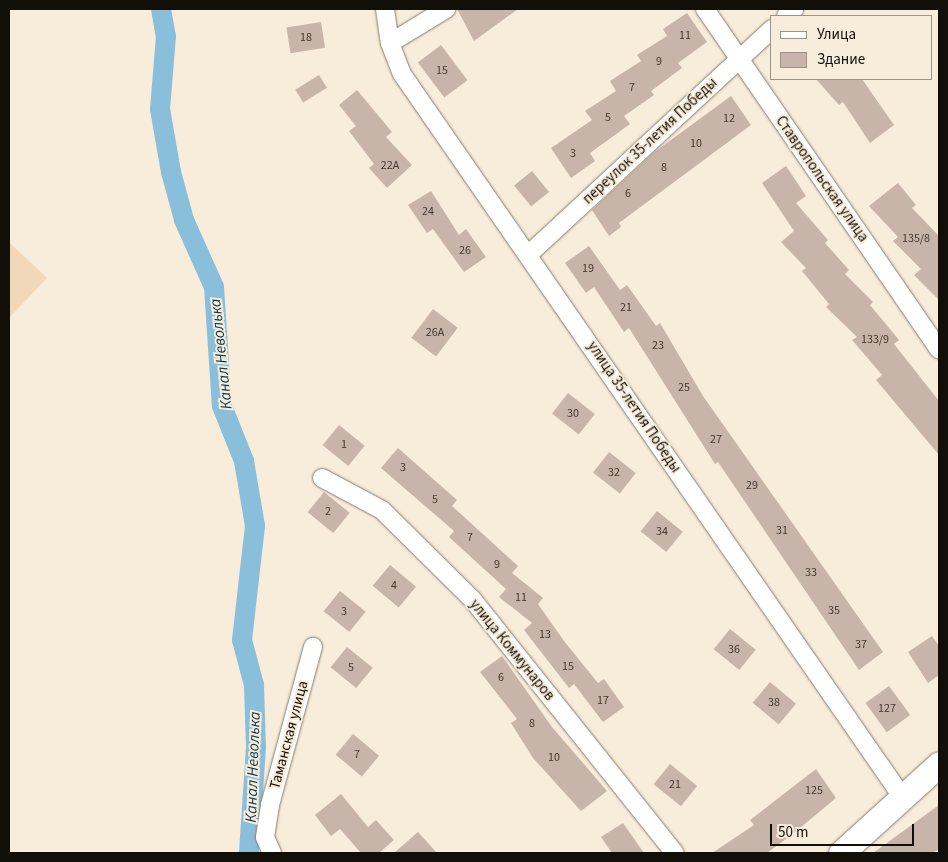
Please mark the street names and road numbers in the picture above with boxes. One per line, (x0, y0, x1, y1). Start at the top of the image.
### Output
street label: переулок 35-летия Победы (579, 74, 721, 208)
street label: Ставропольская улица (772, 112, 872, 246)
street label: улица 35-летия Победы (583, 338, 685, 476)
street label: улица Коммунаров (466, 596, 558, 704)
street label: Таманская улица (266, 679, 312, 791)

